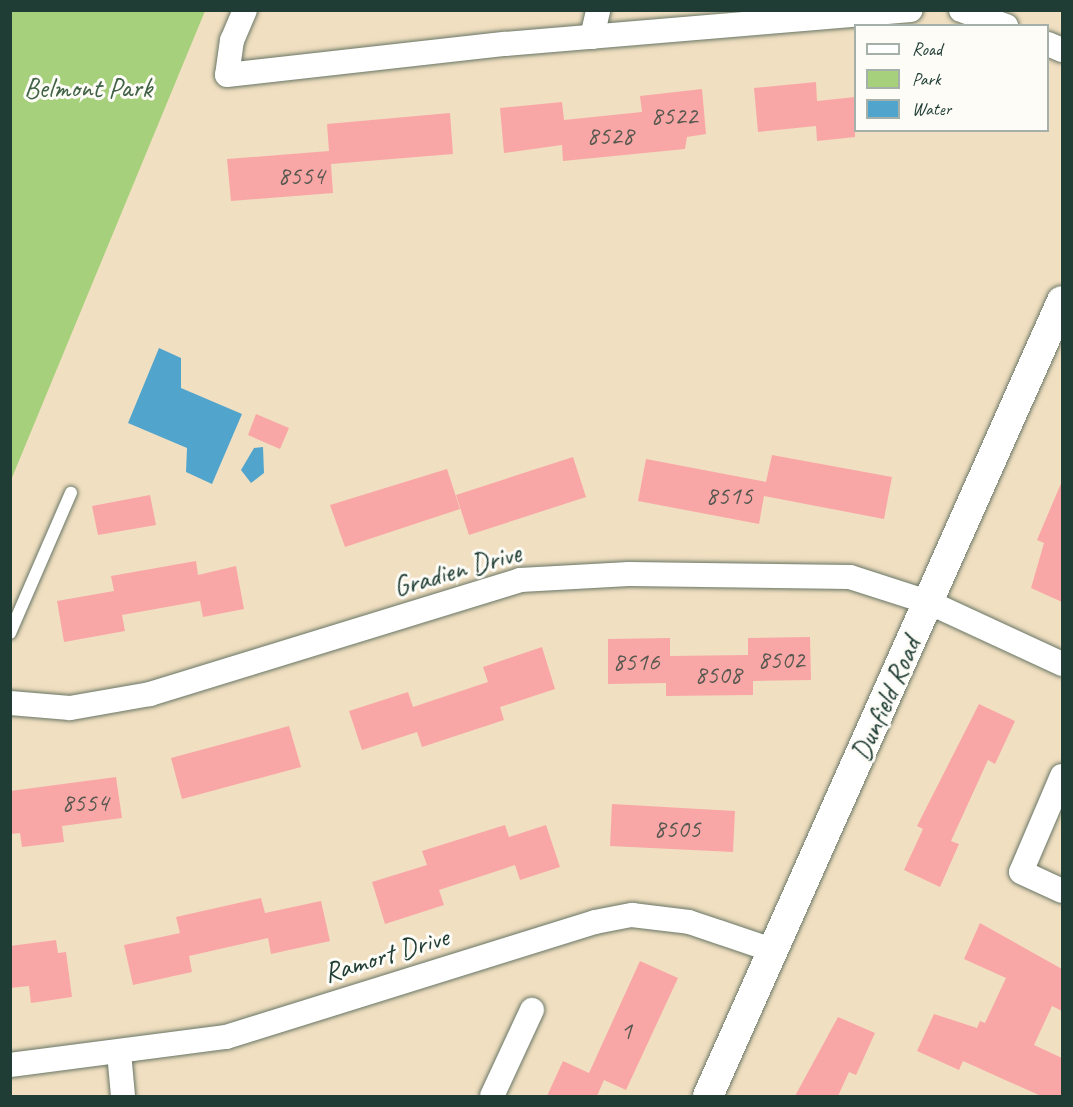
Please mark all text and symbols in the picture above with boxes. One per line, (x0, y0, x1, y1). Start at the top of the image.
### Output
legend (854, 24, 1049, 132)
text: Road (912, 38, 942, 60)
text: Park (912, 68, 941, 90)
park label: Belmont Park (24, 71, 152, 105)
text: Water (912, 98, 951, 120)
house number: 8522 (651, 100, 697, 132)
house number: 8528 (587, 120, 633, 152)
house number: 8554 (278, 160, 324, 192)
house number: 8515 (706, 480, 752, 512)
street label: Gradien Drive (389, 536, 525, 604)
street label: Dunfield Road (844, 633, 928, 765)
house number: 8502 (758, 644, 804, 676)
house number: 8516 (613, 646, 659, 678)
house number: 8508 (695, 659, 741, 691)
house number: 8554 (62, 787, 108, 819)
house number: 8505 (654, 813, 700, 845)
street label: Ramort Drive (319, 920, 453, 990)
house number: 1 (620, 1015, 632, 1047)

